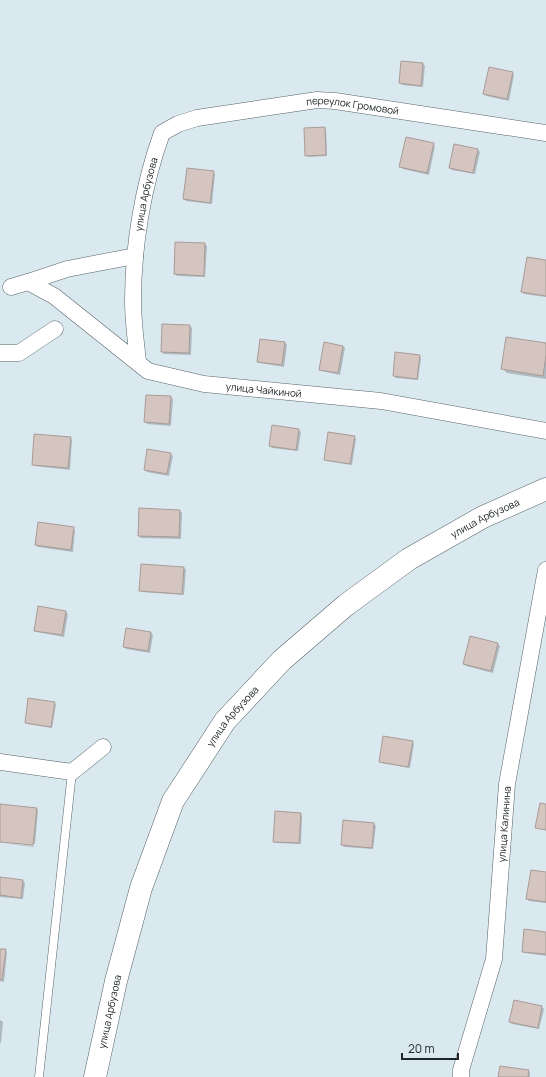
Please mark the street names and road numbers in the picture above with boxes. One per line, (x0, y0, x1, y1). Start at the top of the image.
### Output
street label: переулок Громовой (305, 93, 400, 118)
street label: улица Арбузова (131, 156, 161, 232)
street label: улица Чайкиной (225, 379, 302, 400)
street label: улица Арбузова (448, 495, 522, 541)
street label: улица Арбузова (203, 683, 262, 749)
street label: улица Калинина (494, 786, 514, 863)
street label: улица Арбузова (94, 973, 124, 1050)

